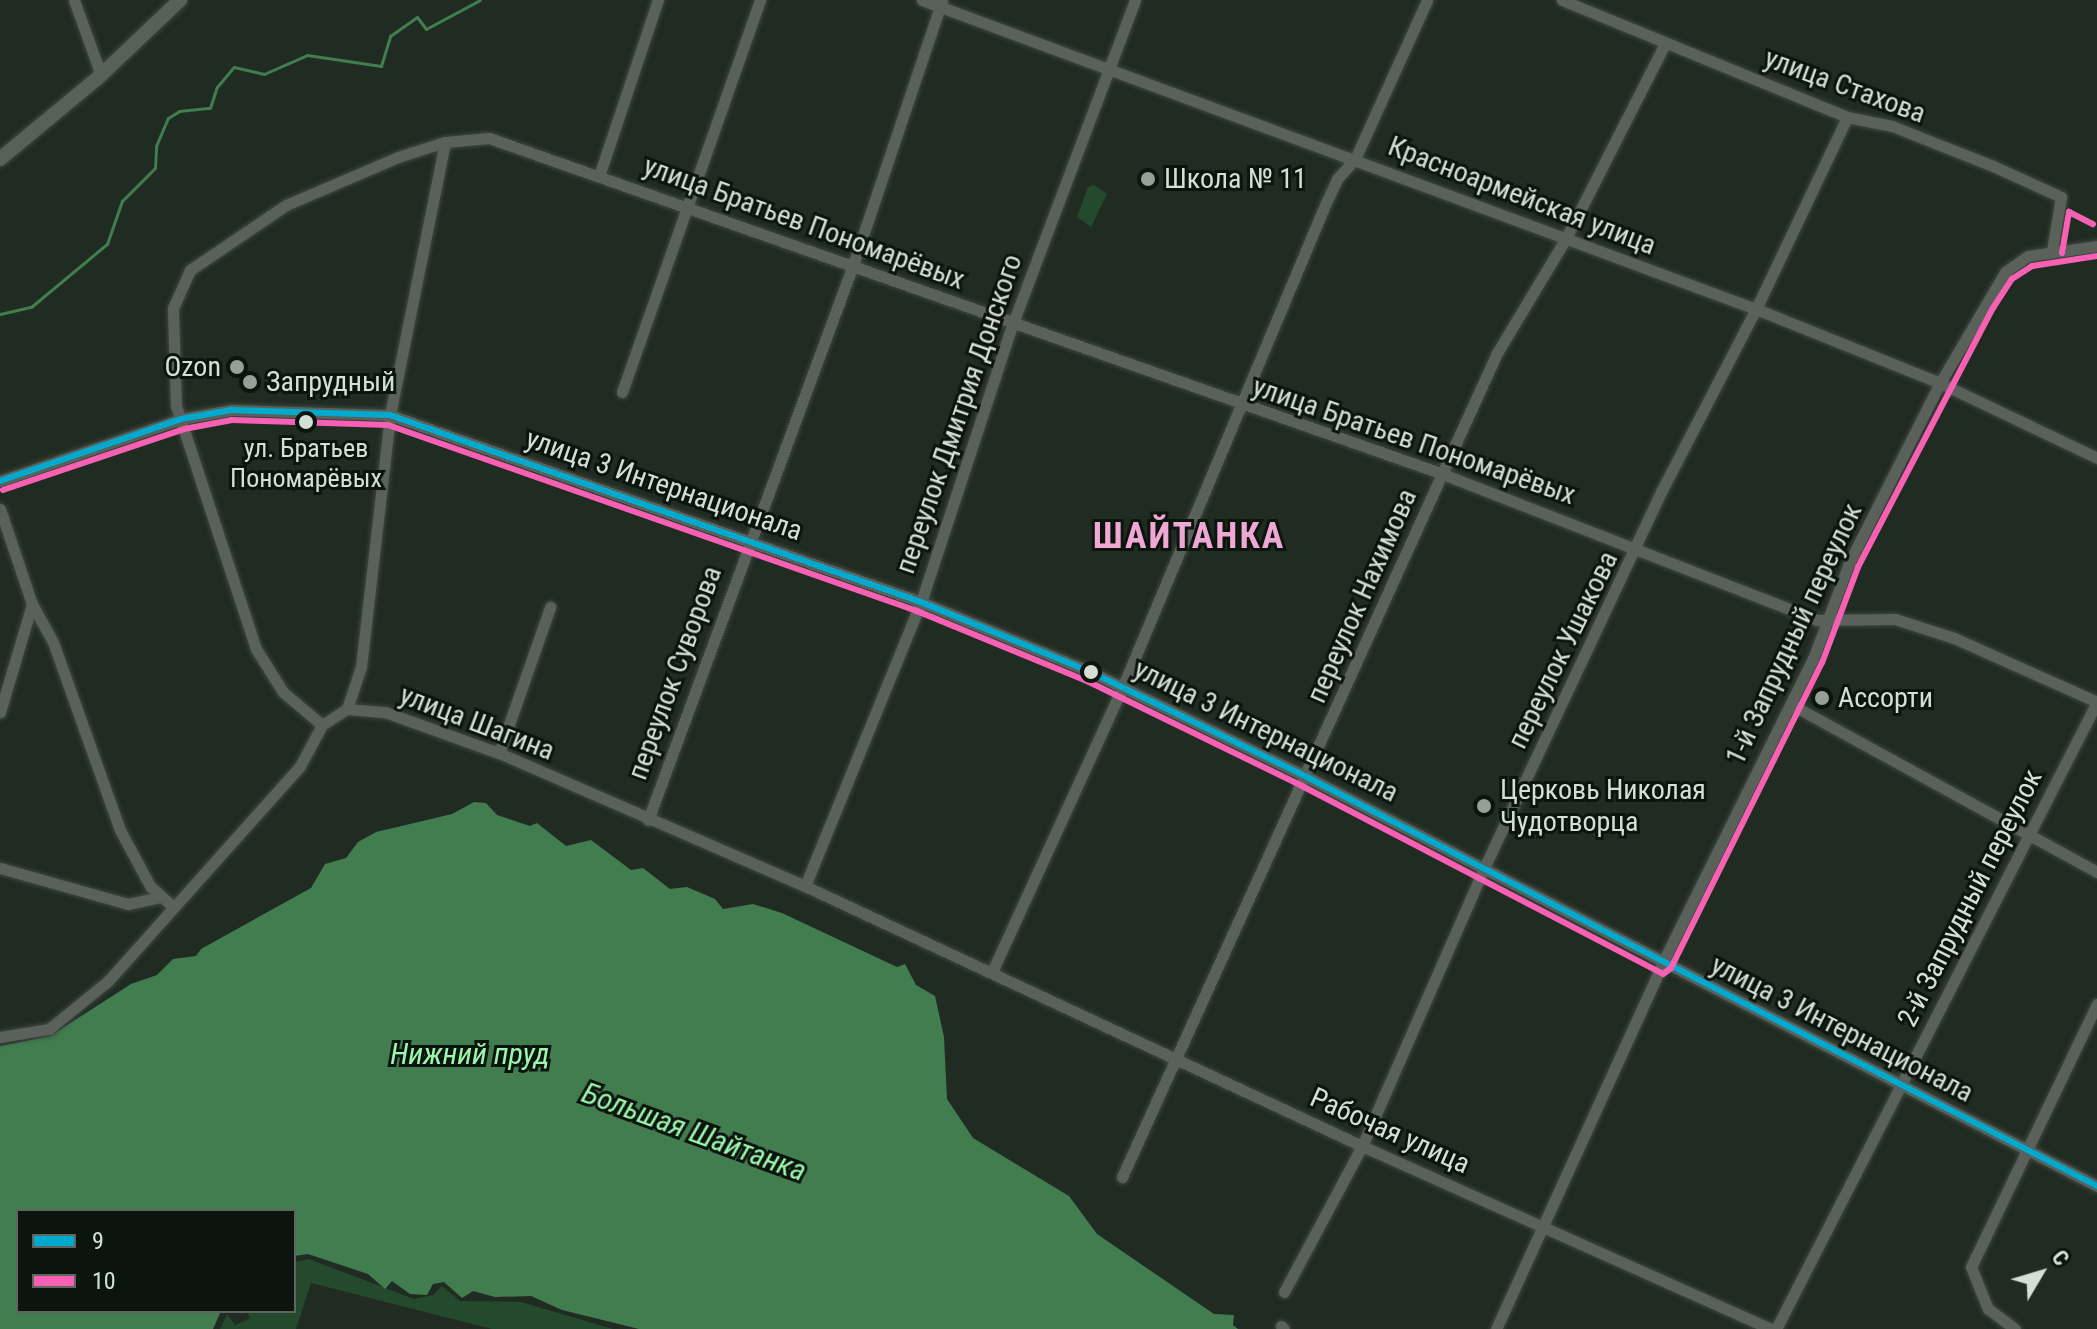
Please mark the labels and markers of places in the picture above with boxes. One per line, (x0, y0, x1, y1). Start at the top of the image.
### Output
place label: Школа № 11 (1164, 162, 1307, 196)
marker: Школа № 11 (1139, 170, 1157, 188)
place label: Ozon (164, 350, 221, 384)
marker: Ozon (228, 358, 246, 376)
place label: Запрудный (266, 365, 395, 399)
marker: Запрудный (241, 373, 259, 391)
marker: ул. Братьев Пономарёвых (298, 414, 314, 430)
place label: ул. Братьев Пономарёвых (230, 433, 382, 494)
unlabelled marker (1083, 664, 1099, 680)
place label: Ассорти (1838, 681, 1933, 715)
marker: Ассорти (1813, 689, 1831, 707)
place label: Церковь Николая Чудотворца (1500, 773, 1706, 839)
marker: Церковь Николая Чудотворца (1475, 797, 1493, 815)

